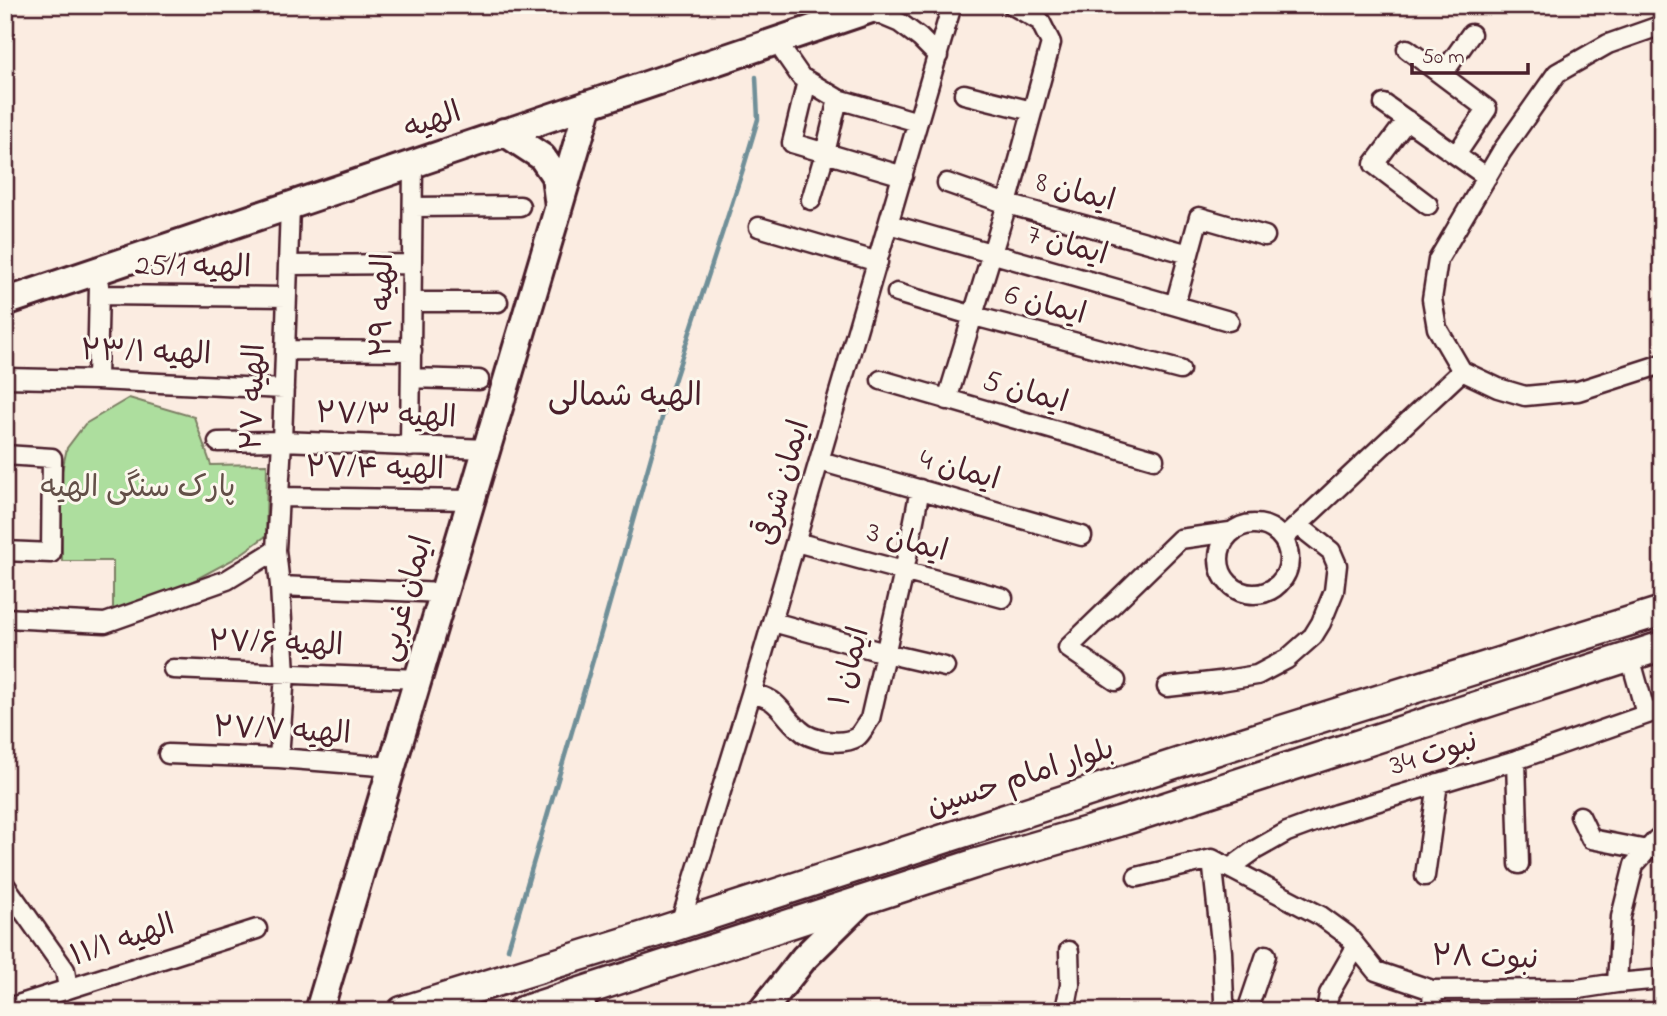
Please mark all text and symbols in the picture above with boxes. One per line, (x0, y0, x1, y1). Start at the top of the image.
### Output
scale bar (1412, 32, 1527, 76)
text: 50 m (1422, 43, 1465, 73)
street label: الهیه (398, 92, 468, 152)
street label: ایمان 8 (1030, 161, 1120, 225)
street label: ایمان 7 (1022, 214, 1112, 278)
street label: الهیه 25/1 (134, 245, 252, 291)
street label: الهیه ۲۹ (361, 252, 407, 358)
street label: ایمان 6 (999, 274, 1091, 338)
street label: الهیه ۲۳/۱ (80, 330, 212, 378)
street label: الهیه ۲۷ (231, 343, 279, 451)
street label: ایمان 5 (977, 360, 1073, 426)
district label: الهیه شمالی (548, 374, 702, 421)
street label: الهیه ۲۷/۳ (315, 393, 457, 441)
street label: ایمان شرقی (745, 415, 823, 551)
street label: ایمان 4 (914, 439, 1004, 503)
street label: الهیه ۲۷/۴ (305, 447, 445, 493)
park label: پارک سنگی الهیه (40, 467, 236, 511)
street label: ایمان 3 (862, 511, 952, 575)
street label: ایمان غربی (368, 531, 446, 667)
street label: الهیه ۲۷/۶ (208, 621, 344, 669)
street label: ایمان ۱ (819, 622, 883, 712)
street label: الهیه ۲۷/۷ (212, 706, 352, 758)
street label: نبوت 34 (1385, 721, 1483, 789)
street label: بلوار امام حسین (922, 728, 1120, 830)
street label: الهیه ۱۱/۱ (65, 904, 181, 980)
street label: نبوت ۲۸ (1431, 935, 1539, 983)

